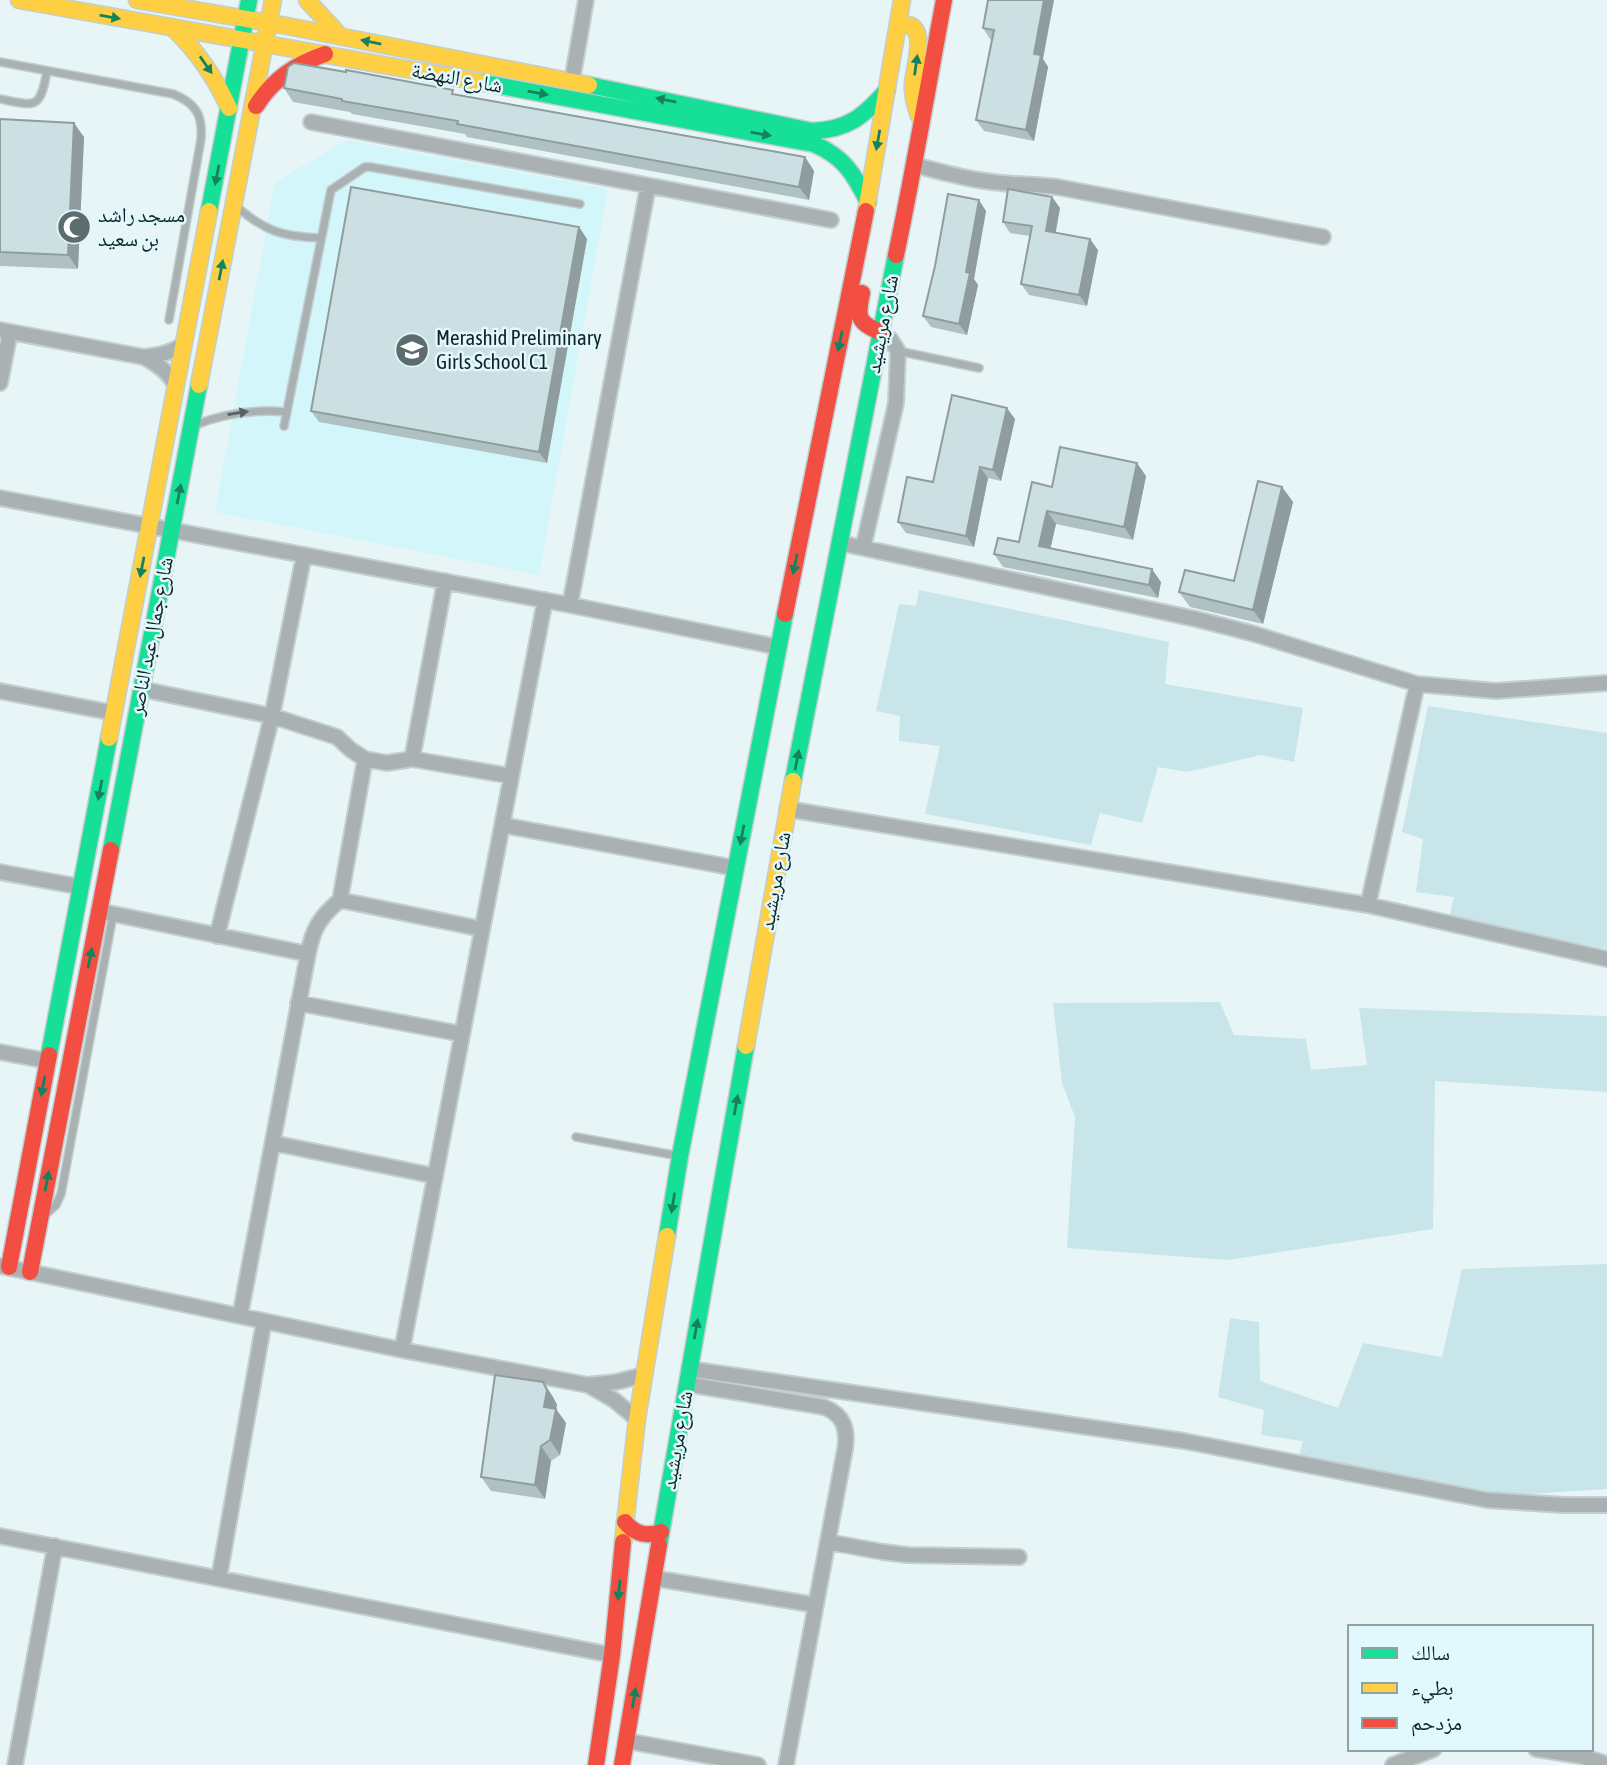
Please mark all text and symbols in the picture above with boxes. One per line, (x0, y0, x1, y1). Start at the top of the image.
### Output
one-way arrow (99, 11, 121, 22)
one-way arrow (360, 37, 382, 48)
one-way arrow (910, 54, 921, 76)
one-way arrow (199, 56, 213, 74)
street label: شارع النهضة (409, 57, 505, 99)
one-way arrow (527, 88, 549, 99)
one-way arrow (655, 95, 677, 106)
one-way arrow (750, 129, 772, 140)
one-way arrow (873, 129, 884, 151)
one-way arrow (211, 164, 222, 186)
place label: مسجد راشد بن سعيد (98, 202, 185, 252)
mosque icon: مسجد راشد بن سعيد (55, 208, 93, 246)
one-way arrow (216, 259, 227, 281)
street label: شارع مريشيد (860, 273, 904, 375)
place label: Merashid Preliminary Girls School C1 (436, 325, 602, 373)
one-way arrow (835, 330, 846, 352)
school or university icon: Merashid Preliminary Girls School C1 (393, 331, 431, 369)
one-way arrow (227, 407, 249, 418)
one-way arrow (173, 483, 184, 505)
one-way arrow (789, 553, 800, 575)
street label: شارع جمال عبد الناصر (123, 555, 179, 718)
one-way arrow (136, 556, 147, 578)
one-way arrow (792, 749, 803, 771)
one-way arrow (94, 779, 105, 801)
one-way arrow (736, 824, 747, 846)
street label: شارع مريشيد (754, 830, 796, 932)
one-way arrow (85, 947, 96, 969)
one-way arrow (38, 1075, 49, 1097)
one-way arrow (730, 1093, 741, 1115)
one-way arrow (42, 1170, 53, 1192)
one-way arrow (667, 1192, 678, 1214)
one-way arrow (691, 1318, 702, 1340)
street label: شارع مريشيد (656, 1389, 698, 1491)
one-way arrow (613, 1580, 624, 1602)
legend (1348, 1625, 1593, 1751)
text: سالك (1411, 1640, 1450, 1664)
text: بطيء (1411, 1675, 1454, 1704)
one-way arrow (629, 1687, 640, 1709)
text: مزدحم (1411, 1710, 1462, 1737)

